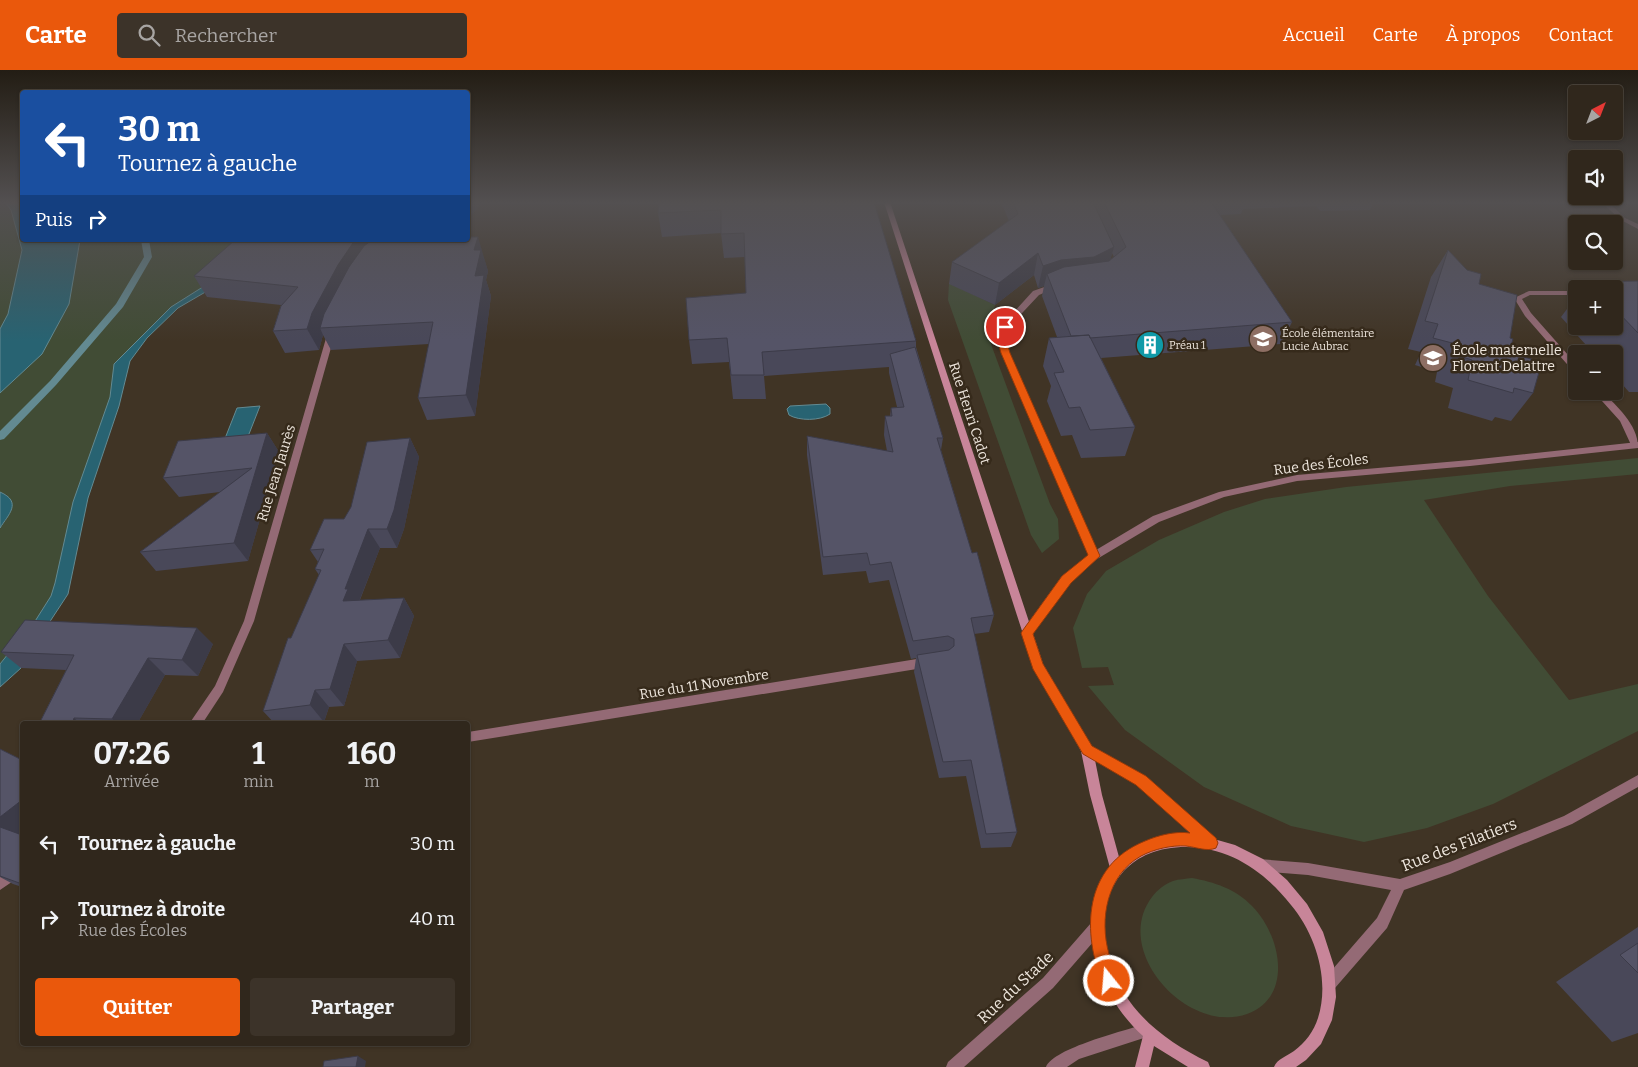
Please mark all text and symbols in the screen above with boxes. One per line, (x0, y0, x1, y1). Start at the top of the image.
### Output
search box (117, 13, 467, 58)
text: Carte (25, 21, 87, 49)
icon: search (135, 21, 163, 49)
text: Rechercher (175, 24, 277, 47)
text: Accueil (1283, 24, 1345, 46)
text: Carte (1373, 24, 1418, 46)
text: À propos (1446, 24, 1520, 46)
text: Contact (1548, 24, 1613, 46)
north arrow (1568, 85, 1622, 140)
map controls (1568, 85, 1623, 400)
text: 30 m (118, 108, 200, 150)
icon: left (35, 110, 100, 175)
text: Tournez à gauche (118, 150, 297, 177)
button: sound (1568, 150, 1623, 205)
icon: right (83, 205, 111, 233)
text: Puis (35, 208, 73, 231)
button: search (1568, 215, 1623, 270)
button: + (1568, 280, 1623, 335)
pin (984, 306, 1026, 348)
icon: arrive (991, 313, 1019, 341)
school or university icon: École élémentaire Lucie Aubrac (1248, 324, 1278, 354)
place label: École élémentaire Lucie Aubrac (1282, 326, 1374, 353)
building icon: Préau 1 (1135, 330, 1165, 360)
place label: Préau 1 (1169, 339, 1206, 352)
place label: École maternelle Florent Delattre (1452, 341, 1562, 375)
school or university icon: École maternelle Florent Delattre (1418, 343, 1448, 373)
button: − (1568, 345, 1623, 400)
street label: Rue Henri Cadot (945, 360, 994, 466)
street label: Rue Jean Jaurès (254, 423, 299, 524)
street label: Rue des Écoles (1273, 449, 1369, 479)
street label: Rue du 11 Novembre (638, 666, 770, 703)
text: 07:26 (93, 736, 170, 772)
text: 1 (252, 736, 265, 772)
text: 160 (347, 736, 397, 772)
text: Arrivée (104, 772, 159, 791)
text: min (243, 772, 274, 791)
text: m (364, 772, 379, 791)
street label: Rue des Filatiers (1399, 814, 1519, 875)
icon: left (35, 830, 63, 858)
text: Tournez à gauche (78, 832, 236, 855)
text: 30 m (410, 832, 455, 855)
text: Tournez à droite (78, 898, 225, 921)
icon: right (35, 905, 63, 933)
text: 40 m (410, 907, 455, 930)
text: Rue des Écoles (78, 921, 187, 940)
street label: Rue du Stade (973, 947, 1057, 1027)
position arrow (1082, 954, 1134, 1006)
button: Quitter (35, 978, 240, 1036)
button: Partager (250, 978, 455, 1036)

